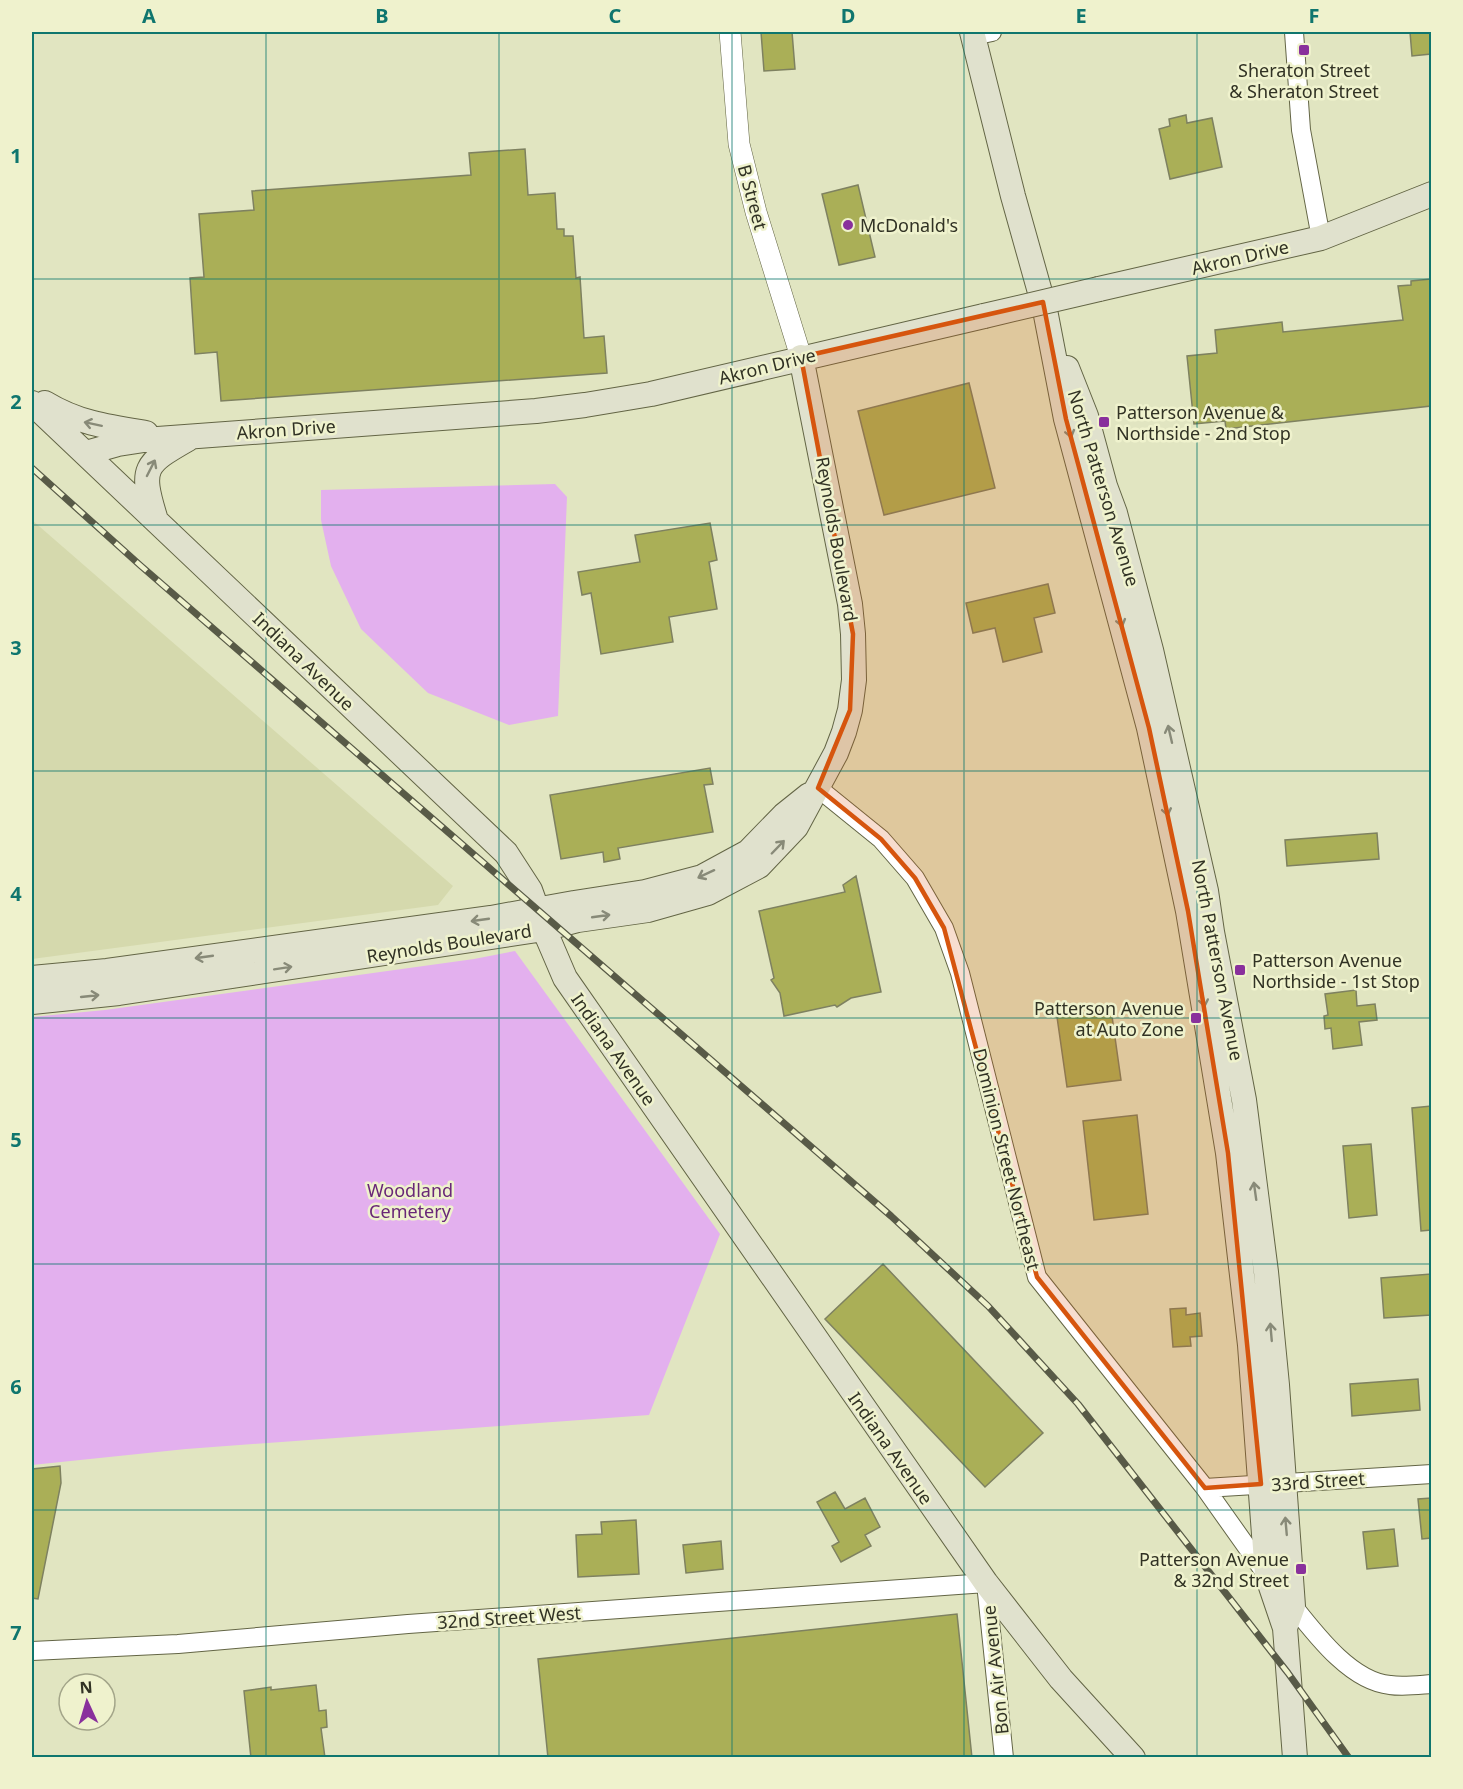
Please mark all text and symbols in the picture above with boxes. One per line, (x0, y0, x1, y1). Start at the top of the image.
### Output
text: A (142, 2, 156, 29)
text: B (375, 2, 389, 29)
text: C (609, 2, 622, 29)
text: D (841, 2, 855, 29)
text: E (1075, 2, 1087, 29)
text: F (1309, 2, 1319, 29)
marker: Sheraton Street & Sheraton Street (1297, 43, 1311, 57)
place label: Sheraton Street & Sheraton Street (1229, 58, 1379, 103)
text: 1 (10, 142, 22, 169)
street label: B Street (733, 162, 773, 233)
place label: McDonald's (860, 213, 958, 237)
marker: McDonald's (841, 218, 855, 232)
street label: Akron Drive (1189, 234, 1291, 280)
street label: Akron Drive (716, 342, 818, 390)
street label: North Patterson Avenue (1063, 387, 1145, 589)
text: 2 (10, 388, 22, 415)
place label: Patterson Avenue & Northside - 2nd Stop (1116, 400, 1291, 445)
street label: Akron Drive (236, 414, 336, 444)
marker: Patterson Avenue & Northside - 2nd Stop (1097, 415, 1111, 429)
one-way arrow (84, 417, 103, 429)
one-way arrow (1063, 420, 1075, 439)
street label: Reynolds Boulevard (811, 455, 863, 623)
one-way arrow (145, 460, 157, 477)
street label: Indiana Avenue (248, 606, 360, 716)
one-way arrow (1114, 608, 1126, 627)
text: 3 (10, 634, 22, 661)
one-way arrow (1164, 725, 1176, 744)
one-way arrow (1161, 797, 1173, 816)
one-way arrow (771, 839, 785, 854)
street label: North Patterson Avenue (1187, 857, 1249, 1063)
one-way arrow (698, 869, 716, 880)
text: 4 (10, 880, 22, 907)
one-way arrow (590, 911, 610, 922)
one-way arrow (471, 914, 491, 925)
street label: Reynolds Boulevard (365, 918, 533, 968)
place label: Patterson Avenue Northside - 1st Stop (1252, 948, 1420, 993)
one-way arrow (194, 952, 214, 963)
one-way arrow (272, 962, 292, 973)
marker: Patterson Avenue Northside - 1st Stop (1233, 963, 1247, 977)
street label: Indiana Avenue (566, 988, 662, 1110)
one-way arrow (1198, 988, 1209, 1008)
one-way arrow (79, 990, 99, 1001)
place label: Patterson Avenue at Auto Zone (1034, 996, 1184, 1041)
marker: Patterson Avenue at Auto Zone (1189, 1011, 1203, 1025)
street label: Dominion Street Northeast (968, 1046, 1046, 1273)
text: 5 (10, 1126, 22, 1153)
park label: Woodland Cemetery (367, 1178, 453, 1223)
one-way arrow (1250, 1182, 1261, 1201)
one-way arrow (1265, 1322, 1276, 1342)
text: 6 (10, 1373, 22, 1400)
street label: Indiana Avenue (843, 1387, 939, 1509)
street label: 33rd Street (1270, 1466, 1366, 1496)
one-way arrow (1280, 1517, 1291, 1537)
place label: Patterson Avenue & 32nd Street (1139, 1547, 1290, 1592)
marker: Patterson Avenue & 32nd Street (1294, 1562, 1308, 1576)
street label: 32nd Street West (436, 1600, 582, 1634)
street label: Bon Air Avenue (976, 1604, 1014, 1736)
text: 7 (10, 1619, 22, 1646)
north arrow (57, 1672, 117, 1732)
text: N (79, 1676, 93, 1698)

